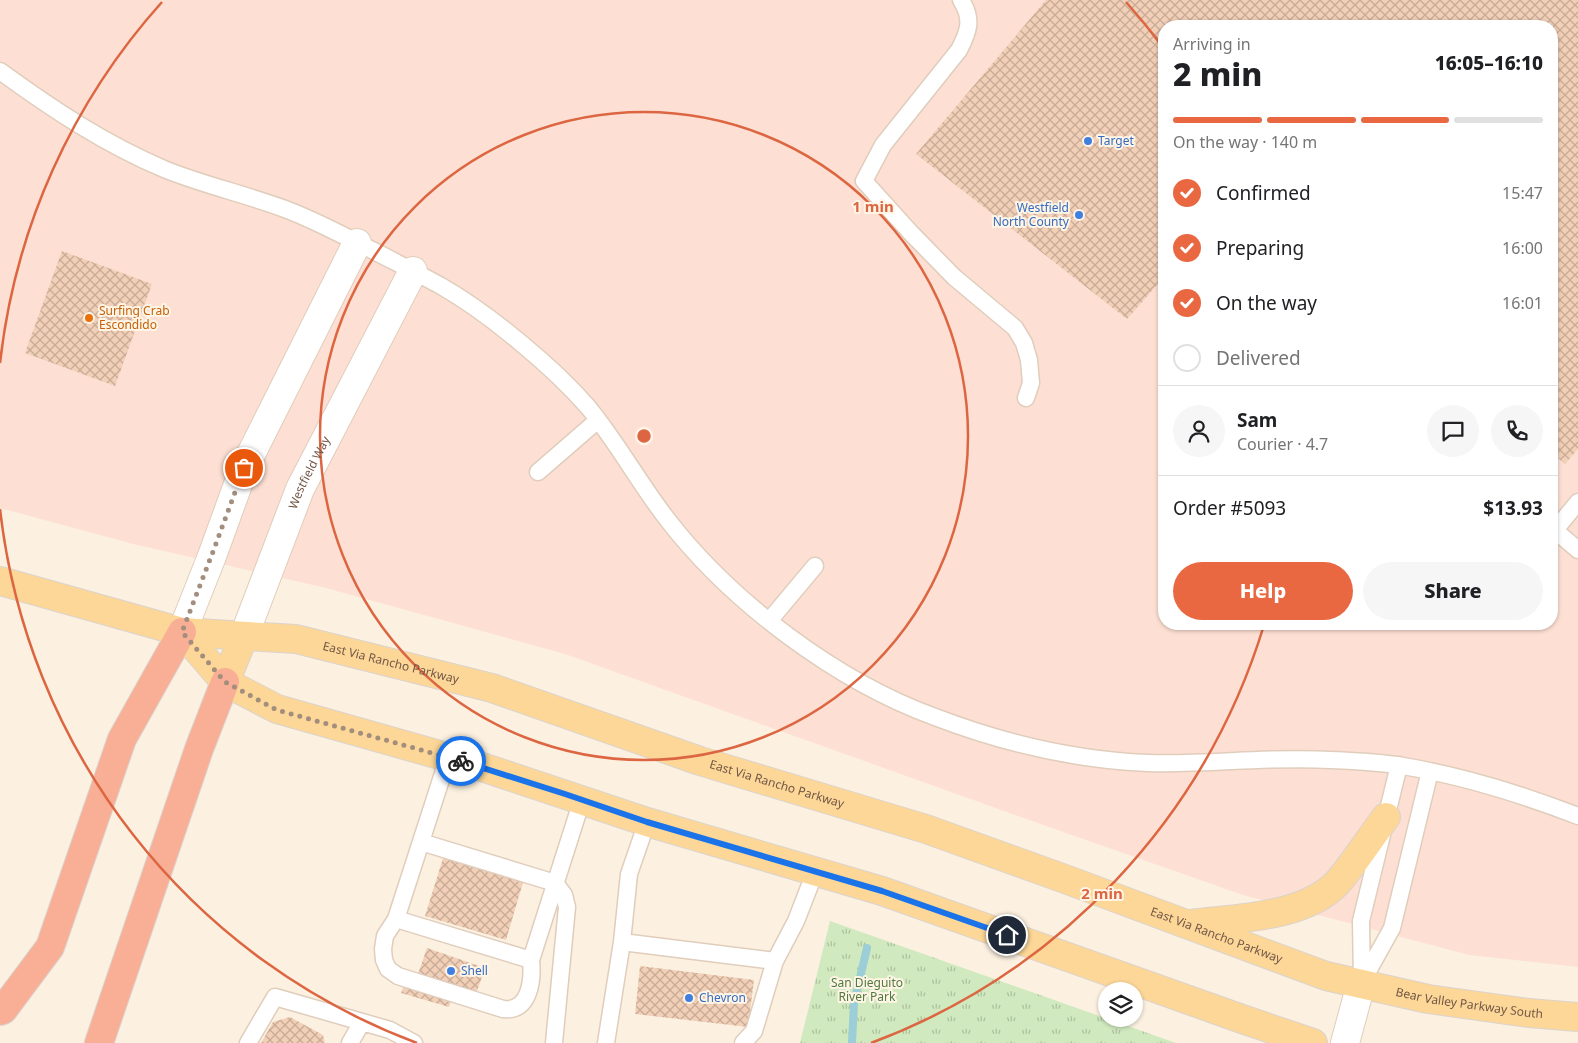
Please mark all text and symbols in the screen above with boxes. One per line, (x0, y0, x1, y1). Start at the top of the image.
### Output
text: Arriving in (1173, 33, 1251, 55)
text: 16:05–16:10 (1435, 50, 1543, 76)
text: 2 min (1173, 52, 1262, 95)
text: On the way · 140 m (1173, 131, 1317, 153)
place label: Target (1098, 132, 1134, 149)
marker: Target (1082, 135, 1094, 147)
icon: check (1173, 179, 1201, 207)
text: Confirmed (1216, 180, 1311, 206)
text: 15:47 (1502, 182, 1543, 204)
text: 1 min (852, 196, 894, 216)
place label: Westfield North County (993, 199, 1070, 230)
marker: Westfield North County (1073, 209, 1085, 221)
icon: check (1173, 234, 1201, 262)
text: Preparing (1216, 235, 1304, 261)
text: 16:00 (1502, 237, 1543, 259)
icon: check (1173, 289, 1201, 317)
text: On the way (1216, 290, 1317, 316)
text: 16:01 (1502, 292, 1543, 314)
place label: Surfing Crab Escondido (99, 302, 170, 333)
marker: Surfing Crab Escondido (83, 312, 95, 324)
text: Delivered (1216, 345, 1301, 371)
button: person (1173, 405, 1225, 457)
button: chat (1427, 405, 1479, 457)
button: phone (1491, 405, 1543, 457)
text: Sam (1237, 407, 1277, 433)
centre of rings (635, 427, 653, 445)
street label: Westfield Way (284, 432, 334, 511)
text: Courier · 4.7 (1237, 433, 1328, 455)
pin (223, 447, 265, 489)
icon: bag (230, 454, 258, 482)
text: Order #5093 (1173, 495, 1286, 521)
text: $13.93 (1483, 495, 1543, 521)
button: Help (1173, 562, 1353, 620)
button: Share (1363, 562, 1543, 620)
street label: East Via Rancho Parkway (321, 637, 462, 688)
courier (436, 736, 486, 786)
icon: bike (447, 747, 475, 775)
street label: East Via Rancho Parkway (708, 755, 847, 812)
text: 2 min (1081, 883, 1123, 903)
street label: East Via Rancho Parkway (1148, 903, 1286, 967)
pin (986, 914, 1028, 956)
icon: home (993, 921, 1021, 949)
place label: Shell (461, 962, 488, 979)
marker: Shell (445, 965, 457, 977)
park label: San Dieguito River Park (831, 974, 903, 1005)
map controls (1098, 982, 1143, 1027)
button: layers (1098, 982, 1143, 1027)
street label: Bear Valley Parkway South (1394, 983, 1544, 1022)
place label: Chevron (699, 989, 746, 1006)
marker: Chevron (683, 992, 695, 1004)

